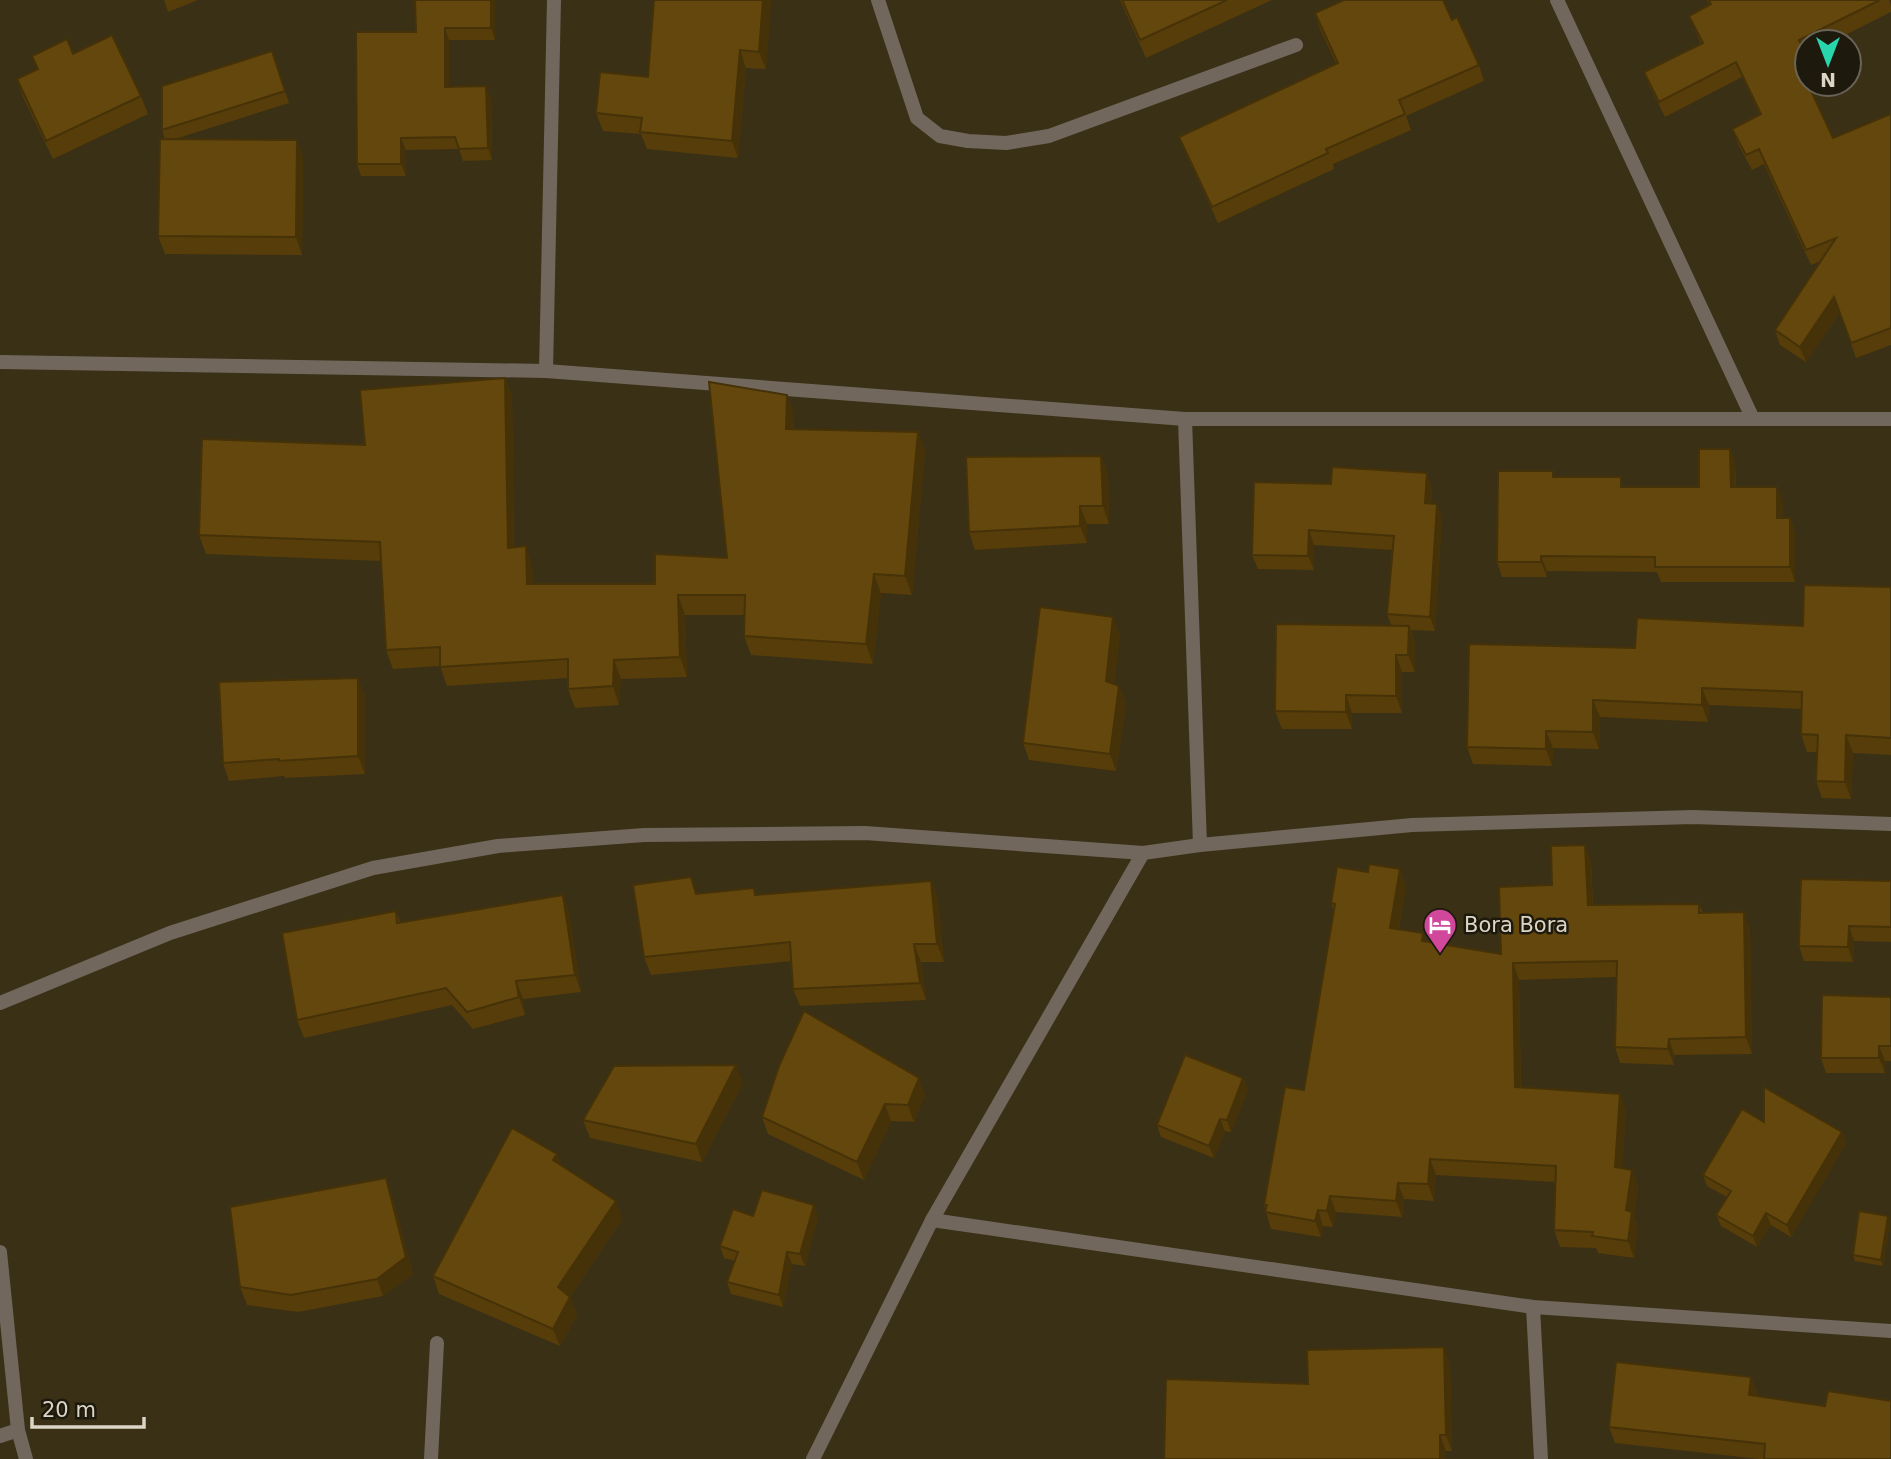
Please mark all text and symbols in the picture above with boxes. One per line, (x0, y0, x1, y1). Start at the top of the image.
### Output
north arrow (1793, 28, 1863, 98)
text: N (1820, 69, 1836, 91)
hotel icon: Bora Bora (1421, 906, 1459, 955)
place label: Bora Bora (1464, 913, 1568, 937)
scale bar (32, 1386, 144, 1430)
text: 20 m (42, 1398, 96, 1422)

